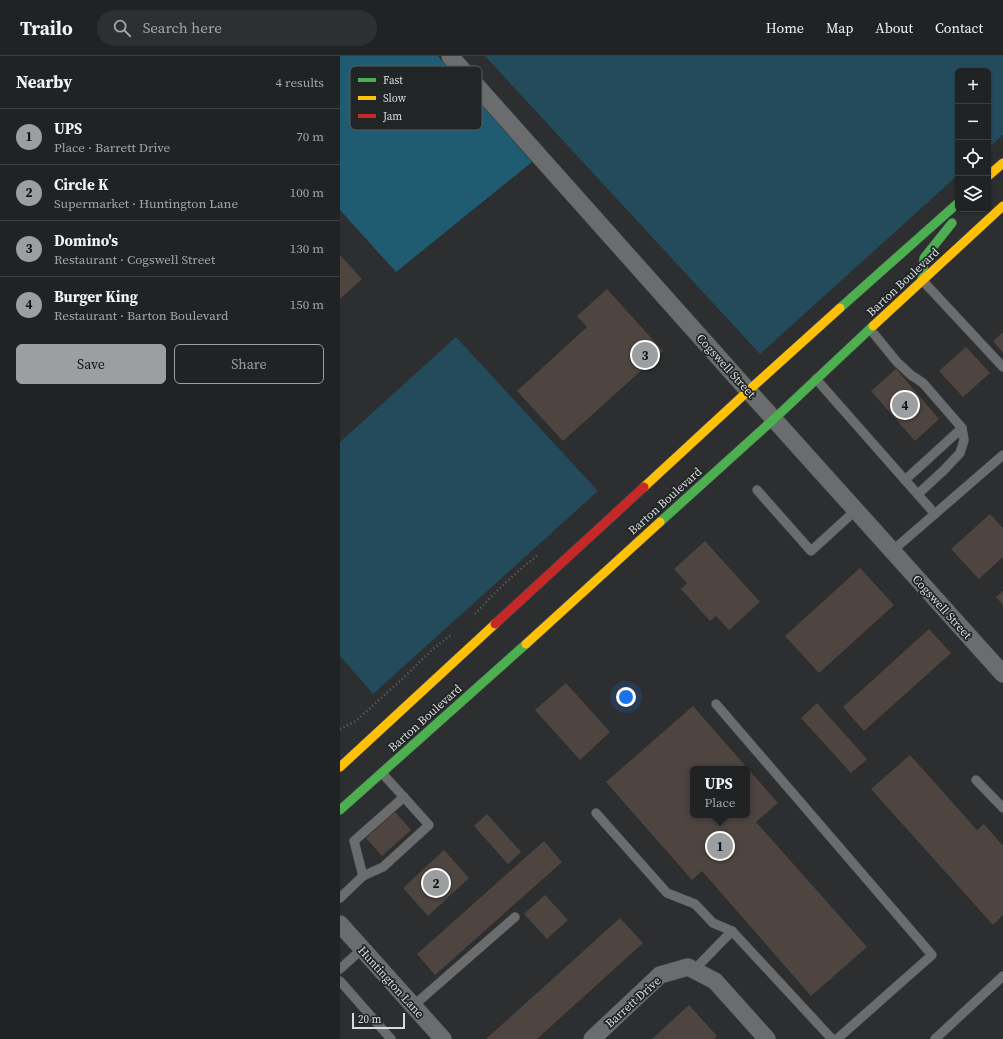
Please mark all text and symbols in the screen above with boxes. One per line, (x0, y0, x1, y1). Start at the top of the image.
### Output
search box (97, 10, 377, 46)
text: Trailo (20, 15, 73, 41)
icon: search (111, 17, 133, 39)
text: Search here (143, 17, 222, 38)
text: Home (766, 18, 804, 38)
text: Map (826, 18, 853, 38)
text: About (875, 18, 913, 38)
text: Contact (935, 18, 983, 38)
legend (350, 66, 482, 130)
map controls (955, 68, 991, 212)
button: + (955, 68, 991, 104)
text: Nearby (16, 70, 72, 94)
text: Fast (383, 73, 403, 88)
text: 4 results (276, 74, 324, 91)
text: Slow (383, 91, 407, 106)
button: − (955, 104, 991, 140)
text: Jam (382, 109, 402, 124)
text: UPS (54, 118, 82, 139)
text: 1 (25, 128, 33, 145)
text: 70 m (296, 128, 324, 145)
text: Place · Barrett Drive (54, 139, 170, 156)
button: locate (955, 140, 991, 176)
text: Circle K (54, 174, 108, 195)
button: layers (955, 176, 991, 212)
text: 2 (25, 184, 33, 201)
text: 100 m (290, 184, 324, 201)
text: Supermarket · Huntington Lane (54, 195, 238, 212)
text: Domino's (54, 230, 118, 251)
text: 3 (25, 240, 33, 257)
text: 130 m (290, 240, 324, 257)
street label: Barton Boulevard (863, 244, 943, 320)
text: Restaurant · Cogswell Street (54, 251, 215, 268)
text: Burger King (54, 286, 138, 307)
text: 4 (25, 296, 33, 313)
text: 150 m (290, 296, 324, 313)
text: Restaurant · Barton Boulevard (54, 307, 228, 324)
street label: Cogswell Street (693, 330, 759, 402)
pin: 3 (632, 340, 658, 370)
button: Save (16, 344, 166, 384)
button: Share (174, 344, 324, 384)
pin: 4 (892, 390, 918, 420)
street label: Barton Boulevard (625, 464, 705, 538)
street label: Cogswell Street (909, 571, 975, 643)
street label: Barton Boulevard (385, 681, 465, 755)
your location (616, 687, 636, 707)
popup (690, 766, 750, 818)
text: UPS (705, 773, 733, 794)
text: Place (705, 794, 736, 811)
pin: 1 (707, 831, 733, 861)
pin: 2 (423, 868, 449, 898)
street label: Huntington Lane (354, 943, 428, 1021)
street label: Barrett Drive (602, 973, 664, 1031)
scale bar (352, 1011, 405, 1030)
text: 20 m (358, 1012, 381, 1027)

